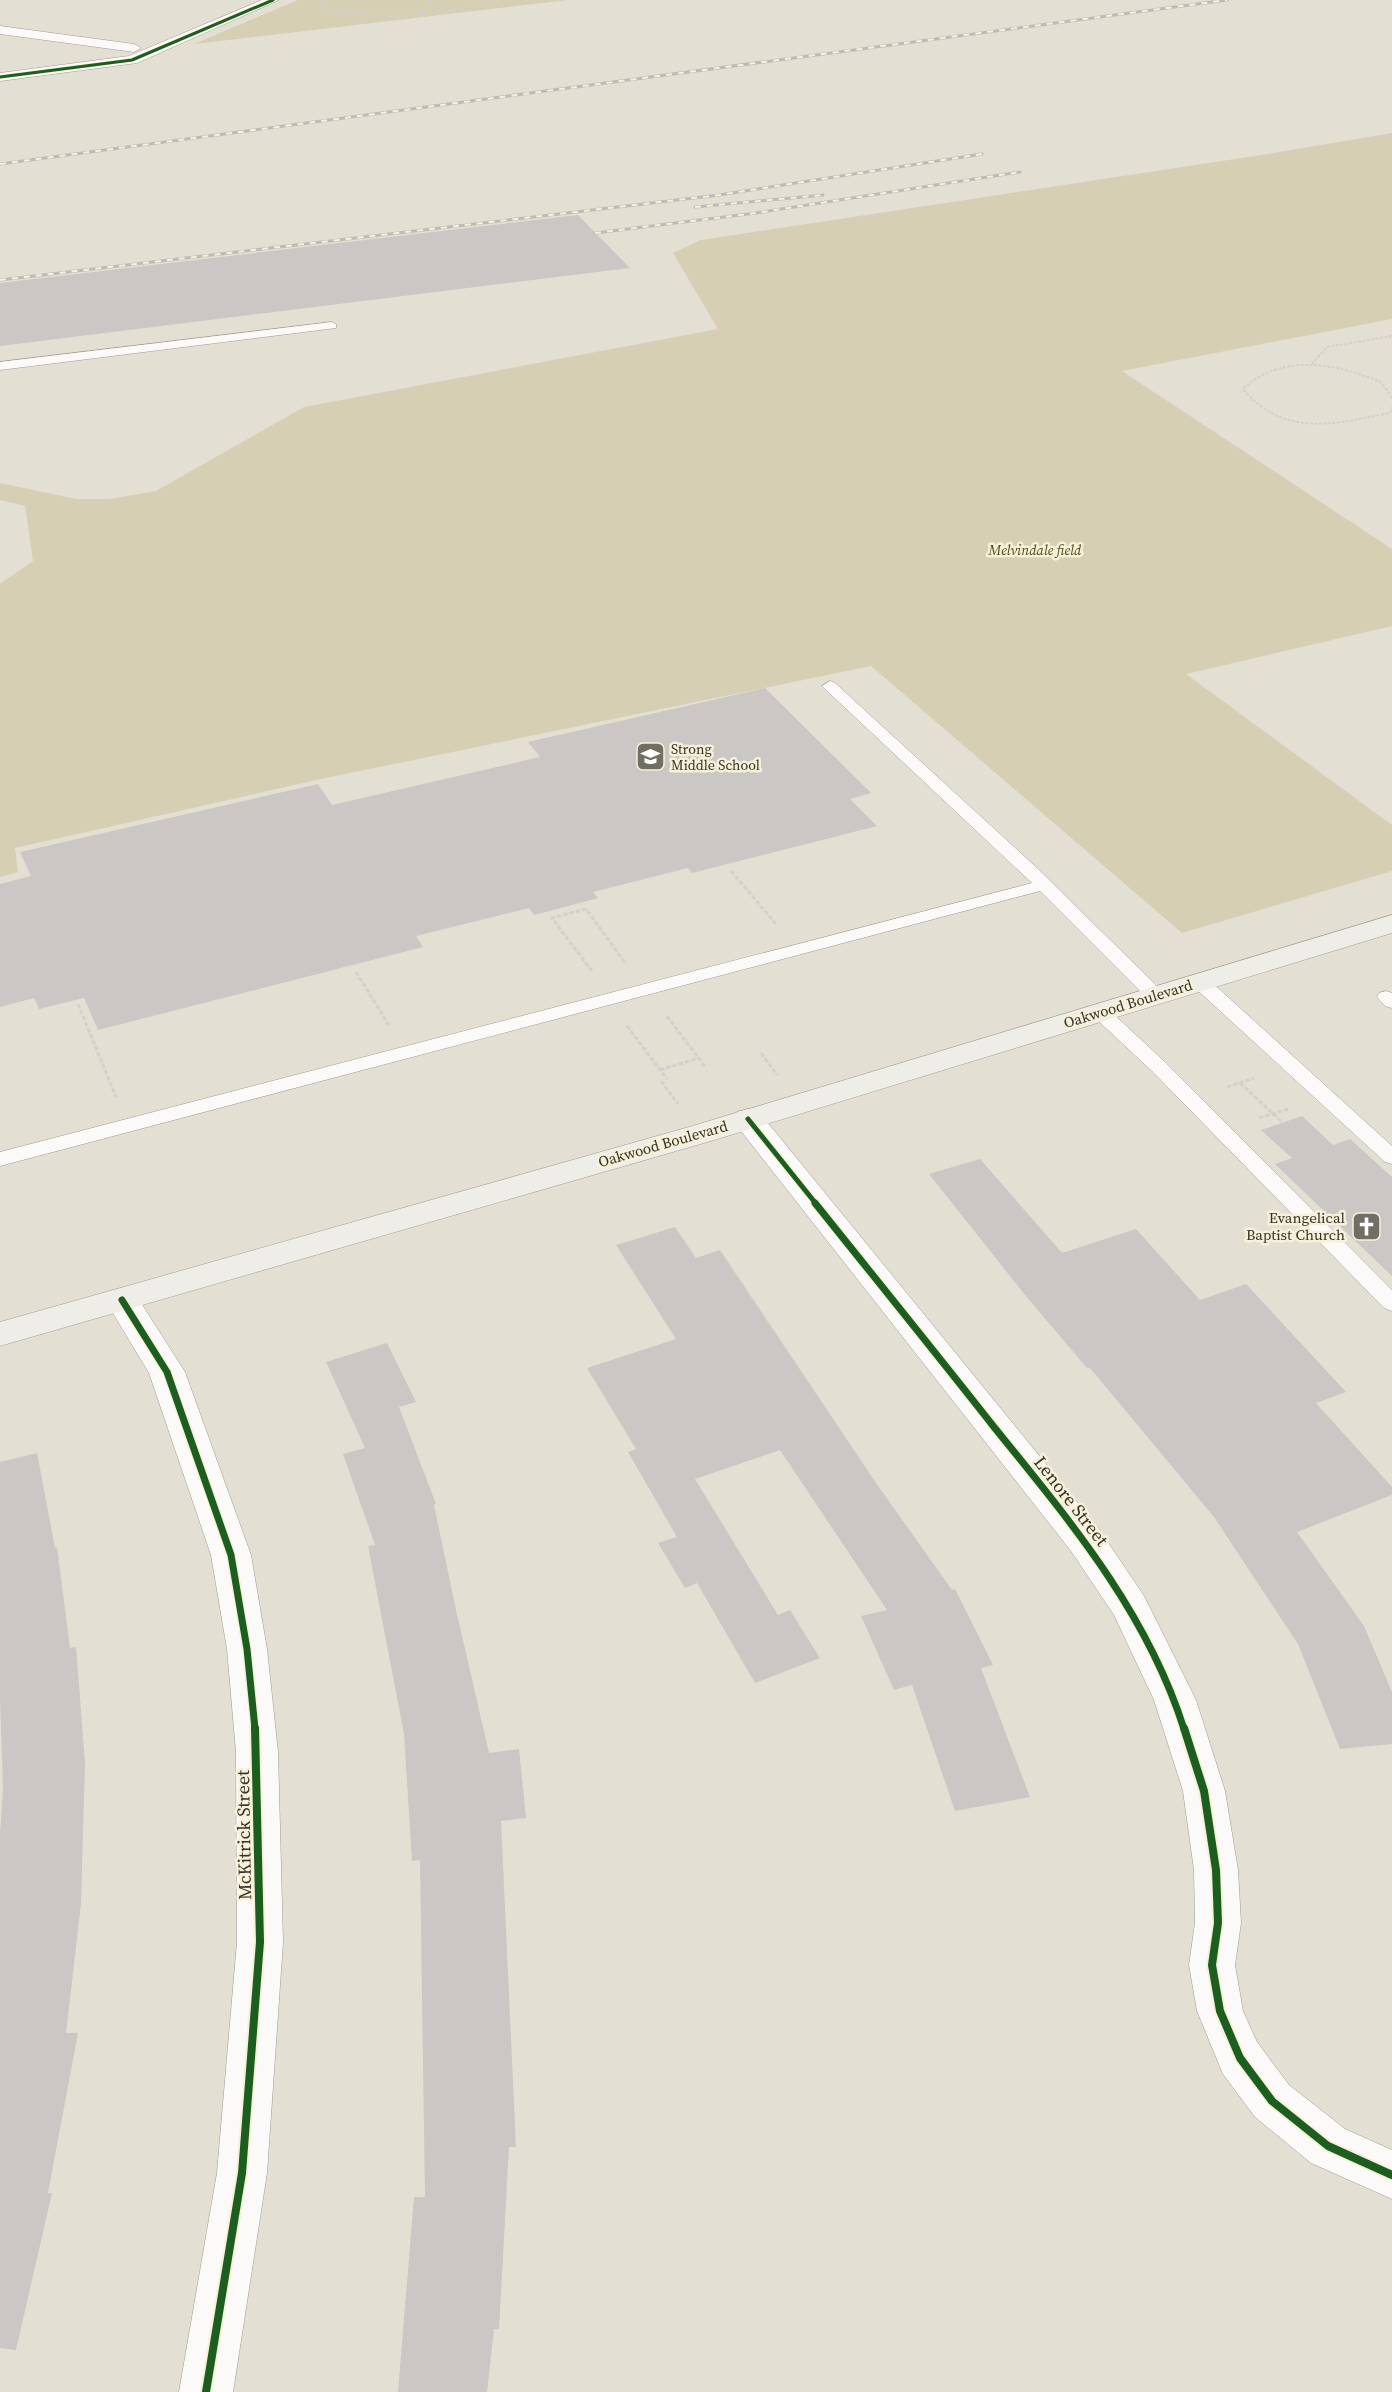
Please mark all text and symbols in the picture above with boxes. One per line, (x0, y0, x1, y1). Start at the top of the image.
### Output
park label: Melvindale field (988, 540, 1082, 560)
place label: Strong Middle School (671, 739, 760, 775)
school or university icon: Strong Middle School (634, 741, 666, 773)
street label: Oakwood Boulevard (1061, 974, 1195, 1033)
street label: Oakwood Boulevard (596, 1115, 731, 1172)
place label: Evangelical Baptist Church (1246, 1207, 1346, 1245)
church icon: Evangelical Baptist Church (1350, 1211, 1382, 1243)
street label: Lenore Street (1028, 1450, 1115, 1551)
street label: McKitrick Street (230, 1770, 257, 1900)

